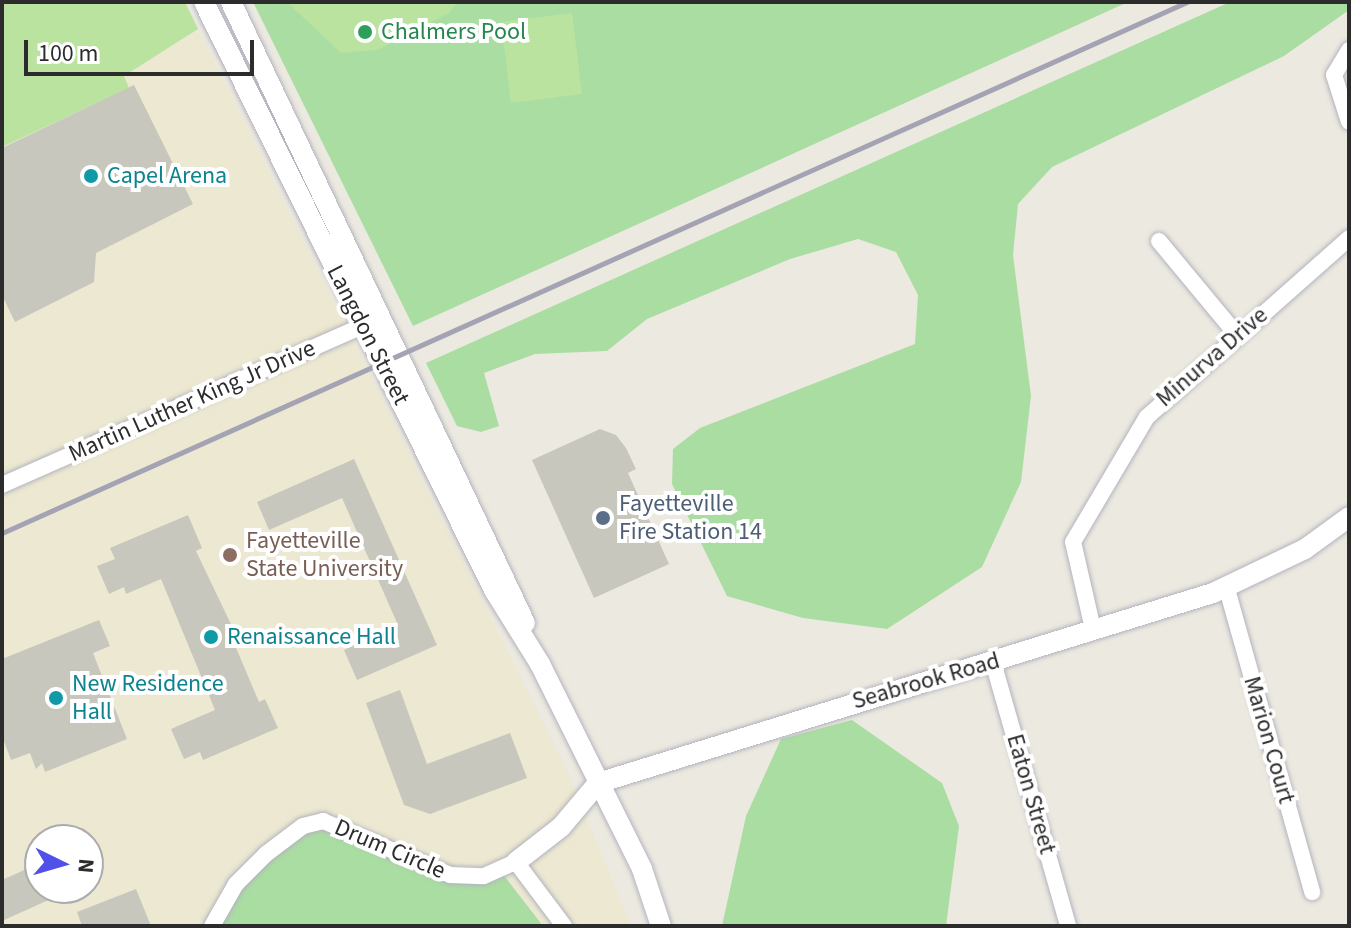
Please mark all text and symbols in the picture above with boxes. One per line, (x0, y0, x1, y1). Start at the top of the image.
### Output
place label: Chalmers Pool (381, 18, 526, 46)
marker: Chalmers Pool (356, 23, 374, 41)
scale bar (28, 24, 258, 74)
text: 100 m (38, 36, 98, 71)
place label: Capel Arena (107, 162, 227, 190)
marker: Capel Arena (82, 167, 100, 185)
street label: Langdon Street (320, 260, 416, 410)
street label: Minurva Drive (1150, 301, 1274, 413)
street label: Martin Luther King Jr Drive (64, 334, 320, 468)
place label: Fayetteville Fire Station 14 (619, 490, 762, 546)
marker: Fayetteville Fire Station 14 (594, 509, 612, 527)
place label: Fayetteville State University (246, 527, 403, 583)
marker: Fayetteville State University (221, 546, 239, 564)
place label: Renaissance Hall (227, 623, 396, 651)
marker: Renaissance Hall (202, 628, 220, 646)
street label: Seabrook Road (849, 646, 1003, 716)
place label: New Residence Hall (72, 670, 224, 726)
street label: Marion Court (1237, 673, 1301, 807)
marker: New Residence Hall (47, 689, 65, 707)
street label: Eaton Street (1000, 731, 1062, 857)
street label: Drum Circle (330, 813, 450, 885)
north arrow (24, 824, 104, 904)
text: N (69, 857, 102, 875)

